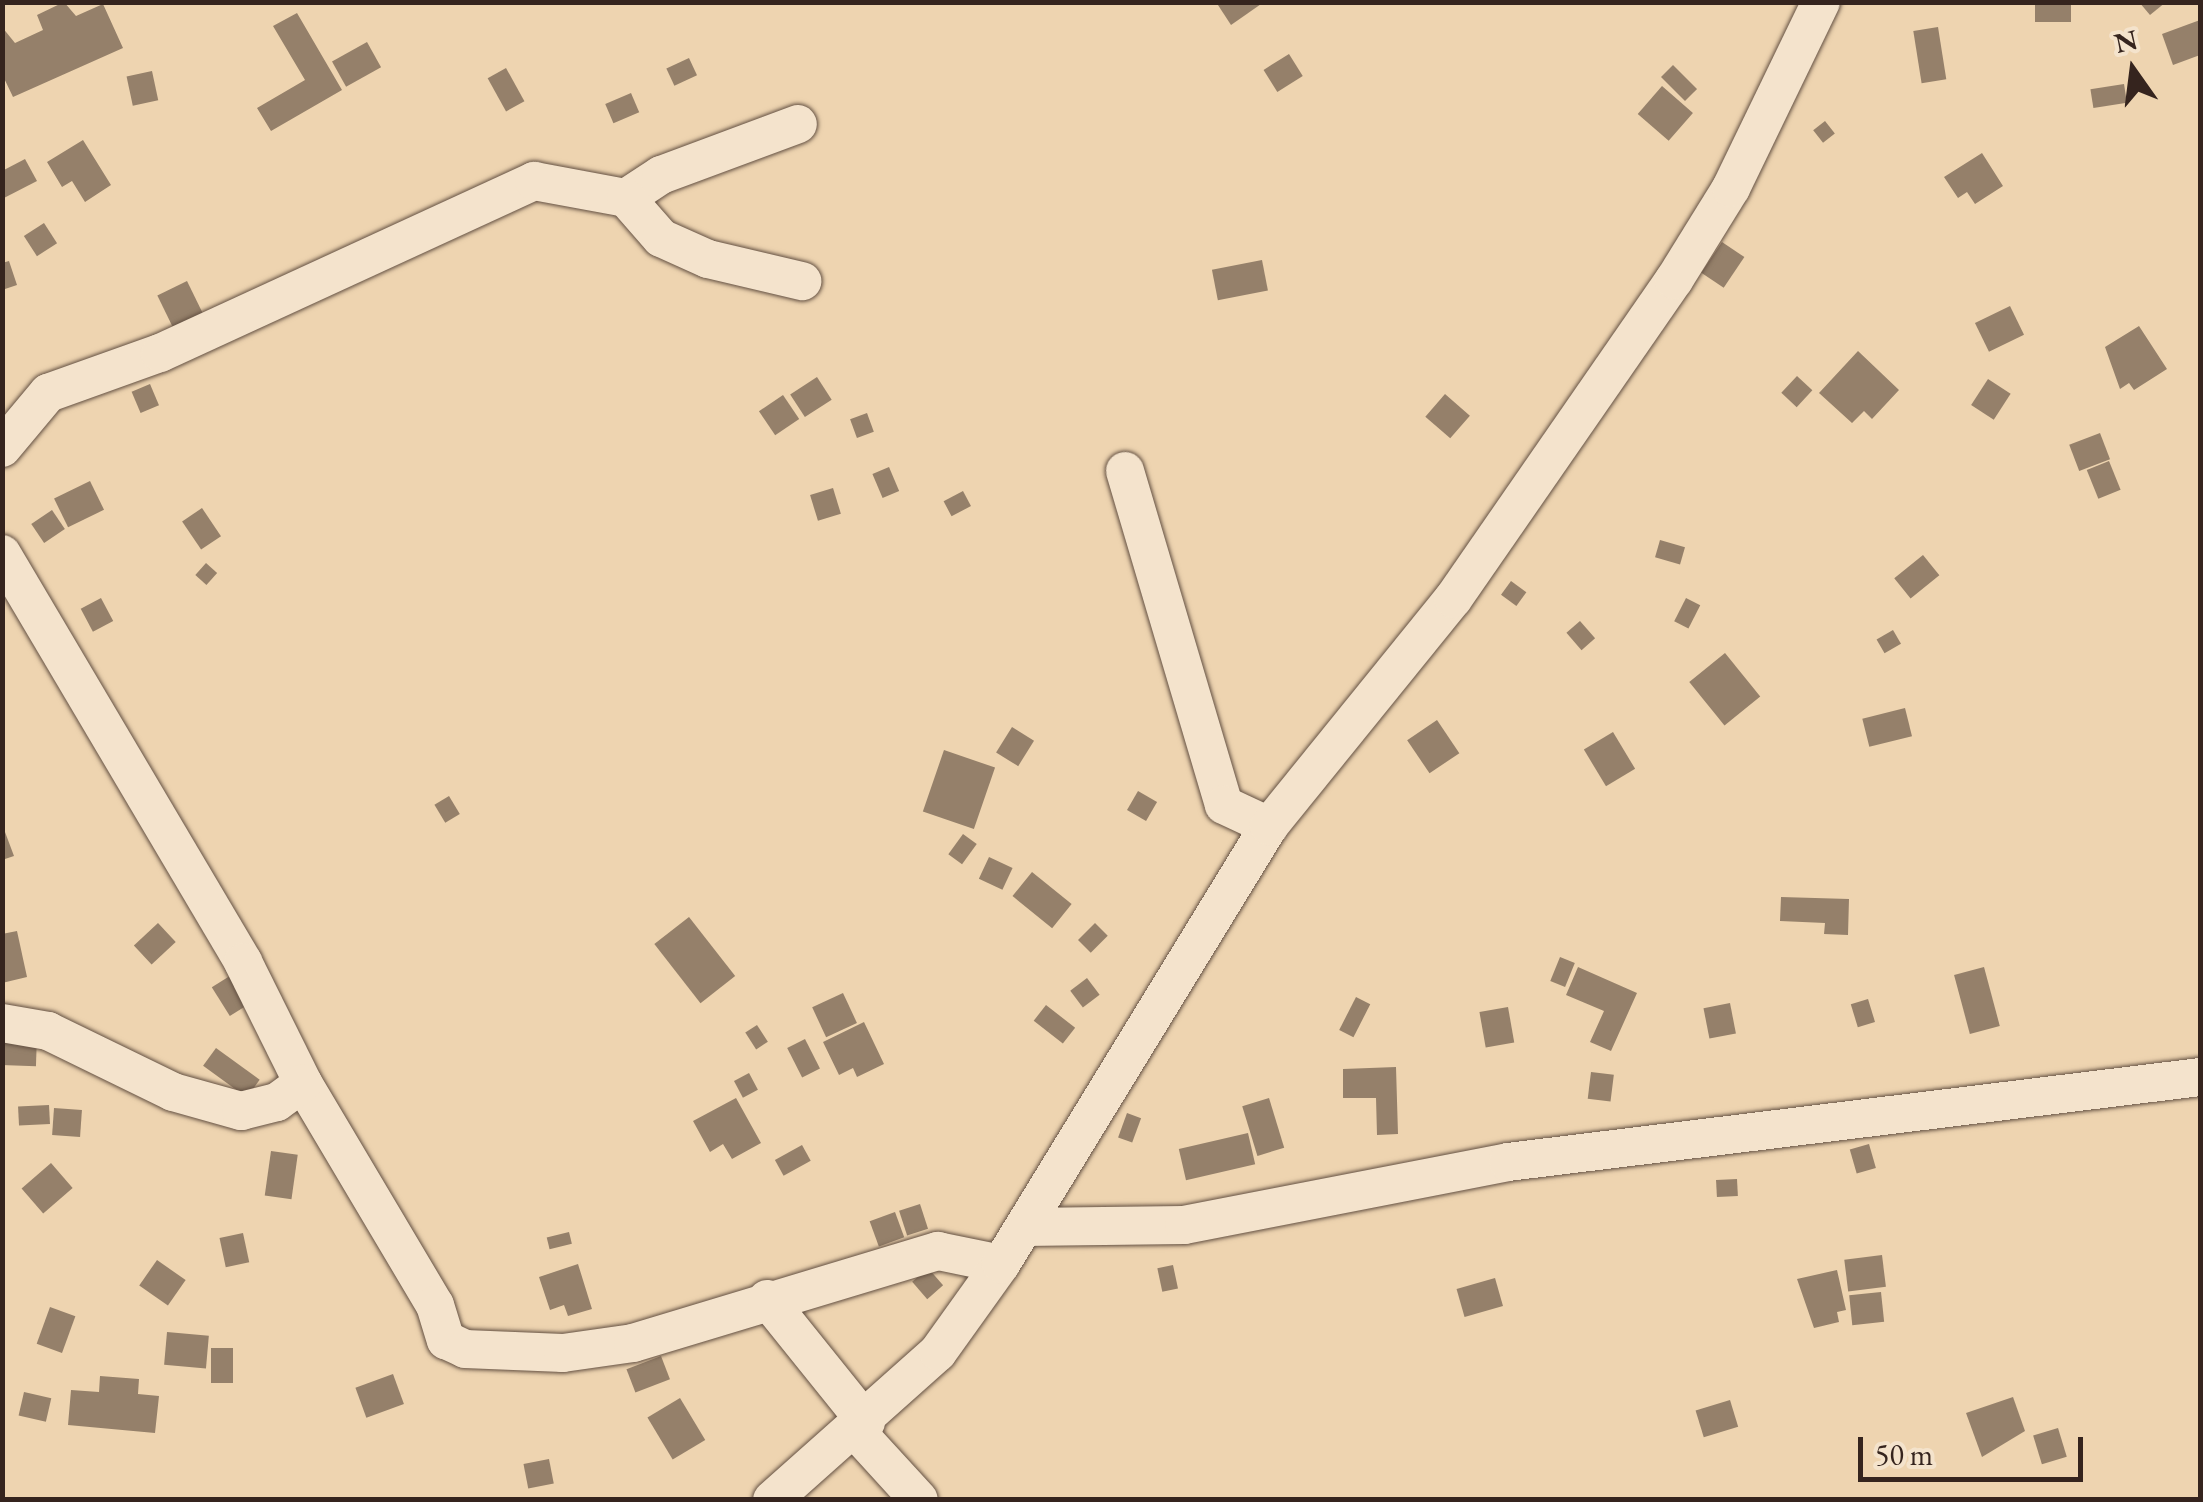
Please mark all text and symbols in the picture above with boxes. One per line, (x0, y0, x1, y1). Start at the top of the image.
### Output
north arrow (2083, 20, 2183, 120)
text: N (2110, 21, 2141, 61)
scale bar (1863, 1417, 2088, 1479)
text: 50 m (1875, 1435, 1933, 1474)

